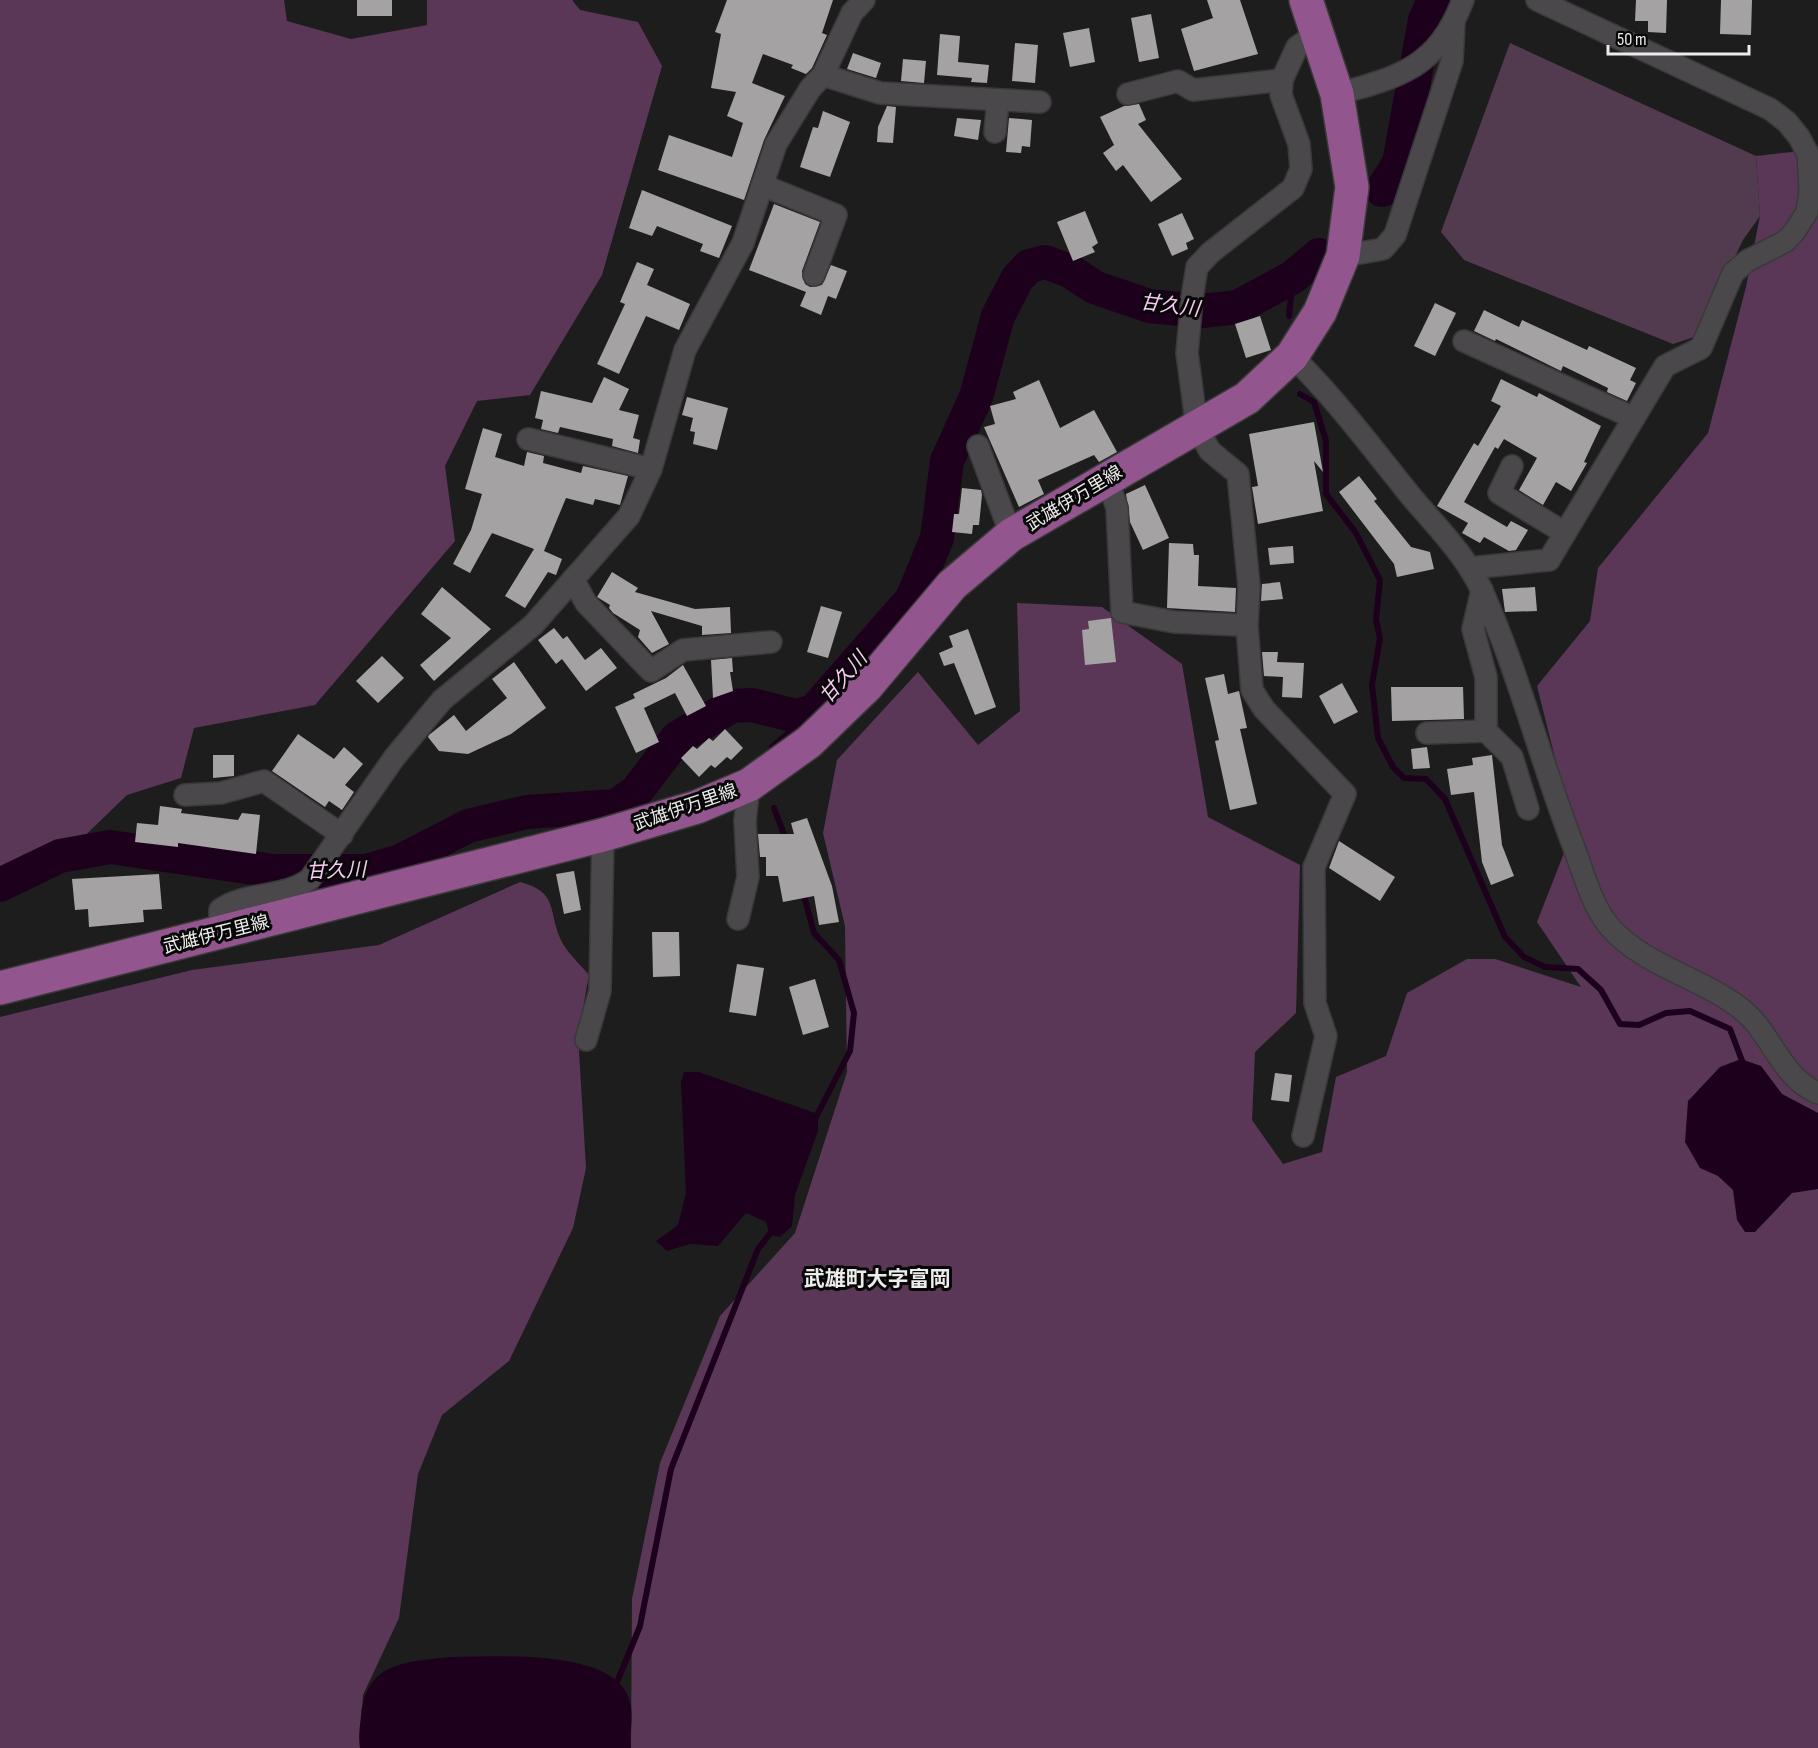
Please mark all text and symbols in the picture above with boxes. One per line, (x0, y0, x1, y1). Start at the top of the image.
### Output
scale bar (1608, 18, 1749, 56)
text: 50 m (1617, 29, 1647, 50)
water label: 甘久川 (1139, 290, 1203, 322)
street label: 武雄伊万里線 (1023, 462, 1126, 535)
water label: 甘久川 (815, 646, 874, 708)
street label: 武雄伊万里線 (631, 780, 740, 835)
water label: 甘久川 (306, 858, 368, 884)
street label: 武雄伊万里線 (161, 911, 271, 958)
district label: 武雄町大字富岡 (804, 1267, 951, 1292)

